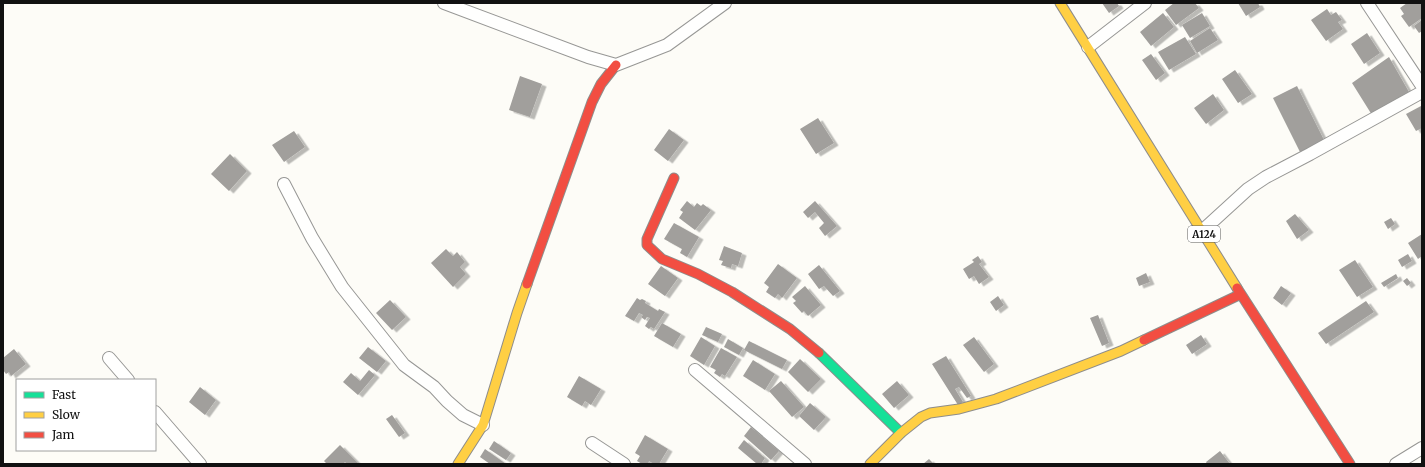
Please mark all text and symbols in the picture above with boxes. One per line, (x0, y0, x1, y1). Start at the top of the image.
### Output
road number: A124 (1188, 226, 1220, 242)
legend (16, 379, 156, 451)
text: Fast (52, 387, 76, 402)
text: Slow (52, 407, 81, 422)
text: Jam (51, 427, 75, 442)

